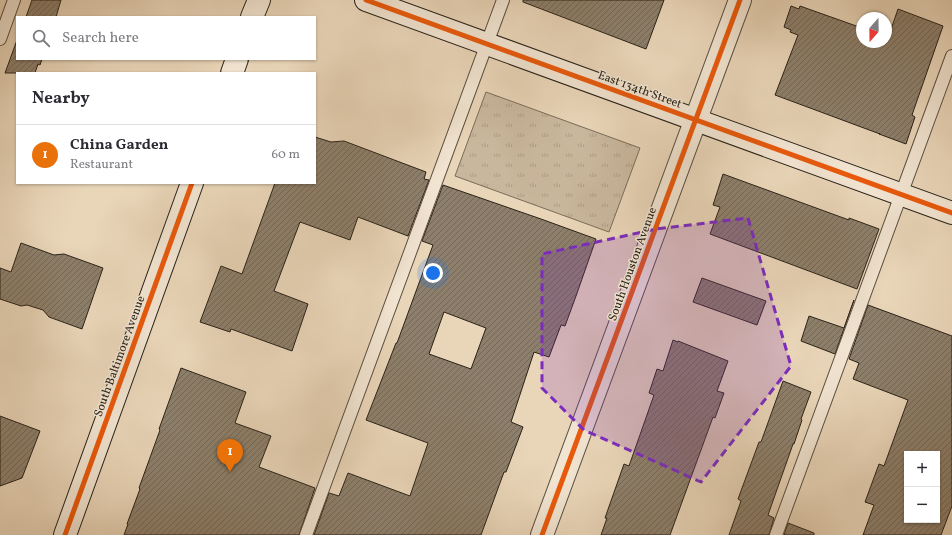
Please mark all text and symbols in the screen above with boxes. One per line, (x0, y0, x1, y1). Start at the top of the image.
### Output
north arrow (856, 12, 892, 48)
search box (16, 16, 316, 60)
icon: search (30, 27, 52, 49)
text: Search here (62, 28, 139, 49)
street label: East 134th Street (596, 67, 684, 113)
text: Nearby (32, 87, 90, 110)
text: China Garden (70, 135, 169, 156)
text: 1 (42, 146, 48, 164)
text: 60 m (272, 146, 300, 164)
text: Restaurant (70, 156, 133, 174)
street label: South Houston Avenue (605, 205, 661, 324)
your location (423, 263, 443, 283)
street label: South Baltimore Avenue (91, 293, 149, 419)
pin: 1 (217, 439, 243, 472)
map controls (904, 451, 940, 523)
button: + (904, 451, 940, 487)
button: − (904, 487, 940, 523)

